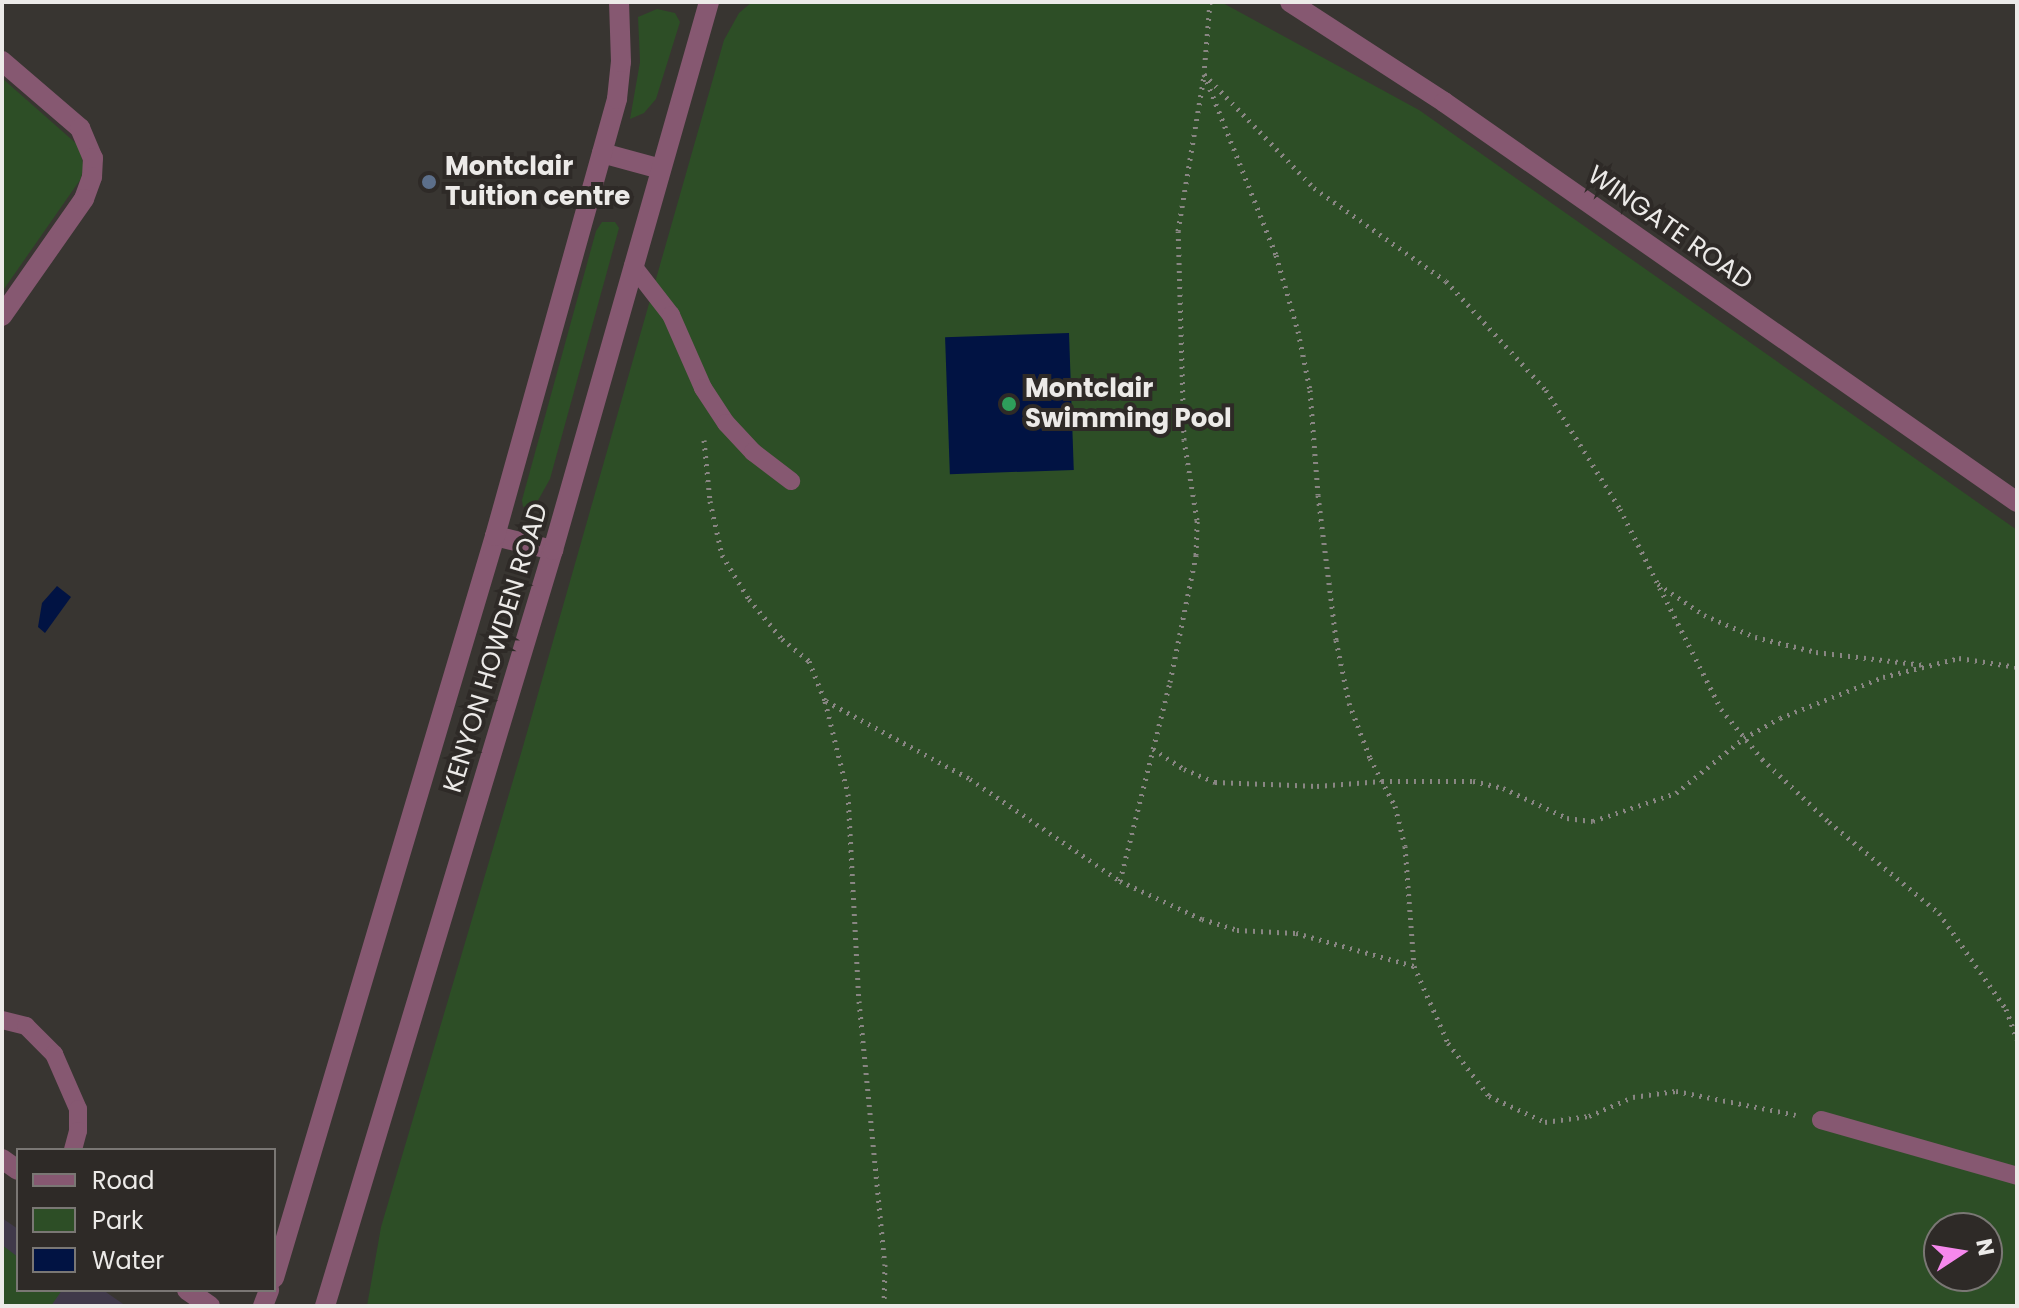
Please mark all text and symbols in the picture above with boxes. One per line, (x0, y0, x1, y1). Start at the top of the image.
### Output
place label: Montclair Tuition centre (445, 151, 630, 212)
street label: WINGATE ROAD (1581, 159, 1759, 297)
marker: Montclair Tuition centre (420, 173, 438, 191)
place label: Montclair Swimming Pool (1025, 373, 1232, 434)
marker: Montclair Swimming Pool (1000, 395, 1018, 413)
street label: KENYON HOWDEN ROAD (437, 500, 555, 796)
legend (16, 1148, 276, 1292)
text: Road (92, 1164, 154, 1197)
text: Park (92, 1204, 143, 1237)
north arrow (1923, 1212, 2003, 1292)
text: N (1968, 1236, 2002, 1259)
text: Water (92, 1244, 164, 1277)

